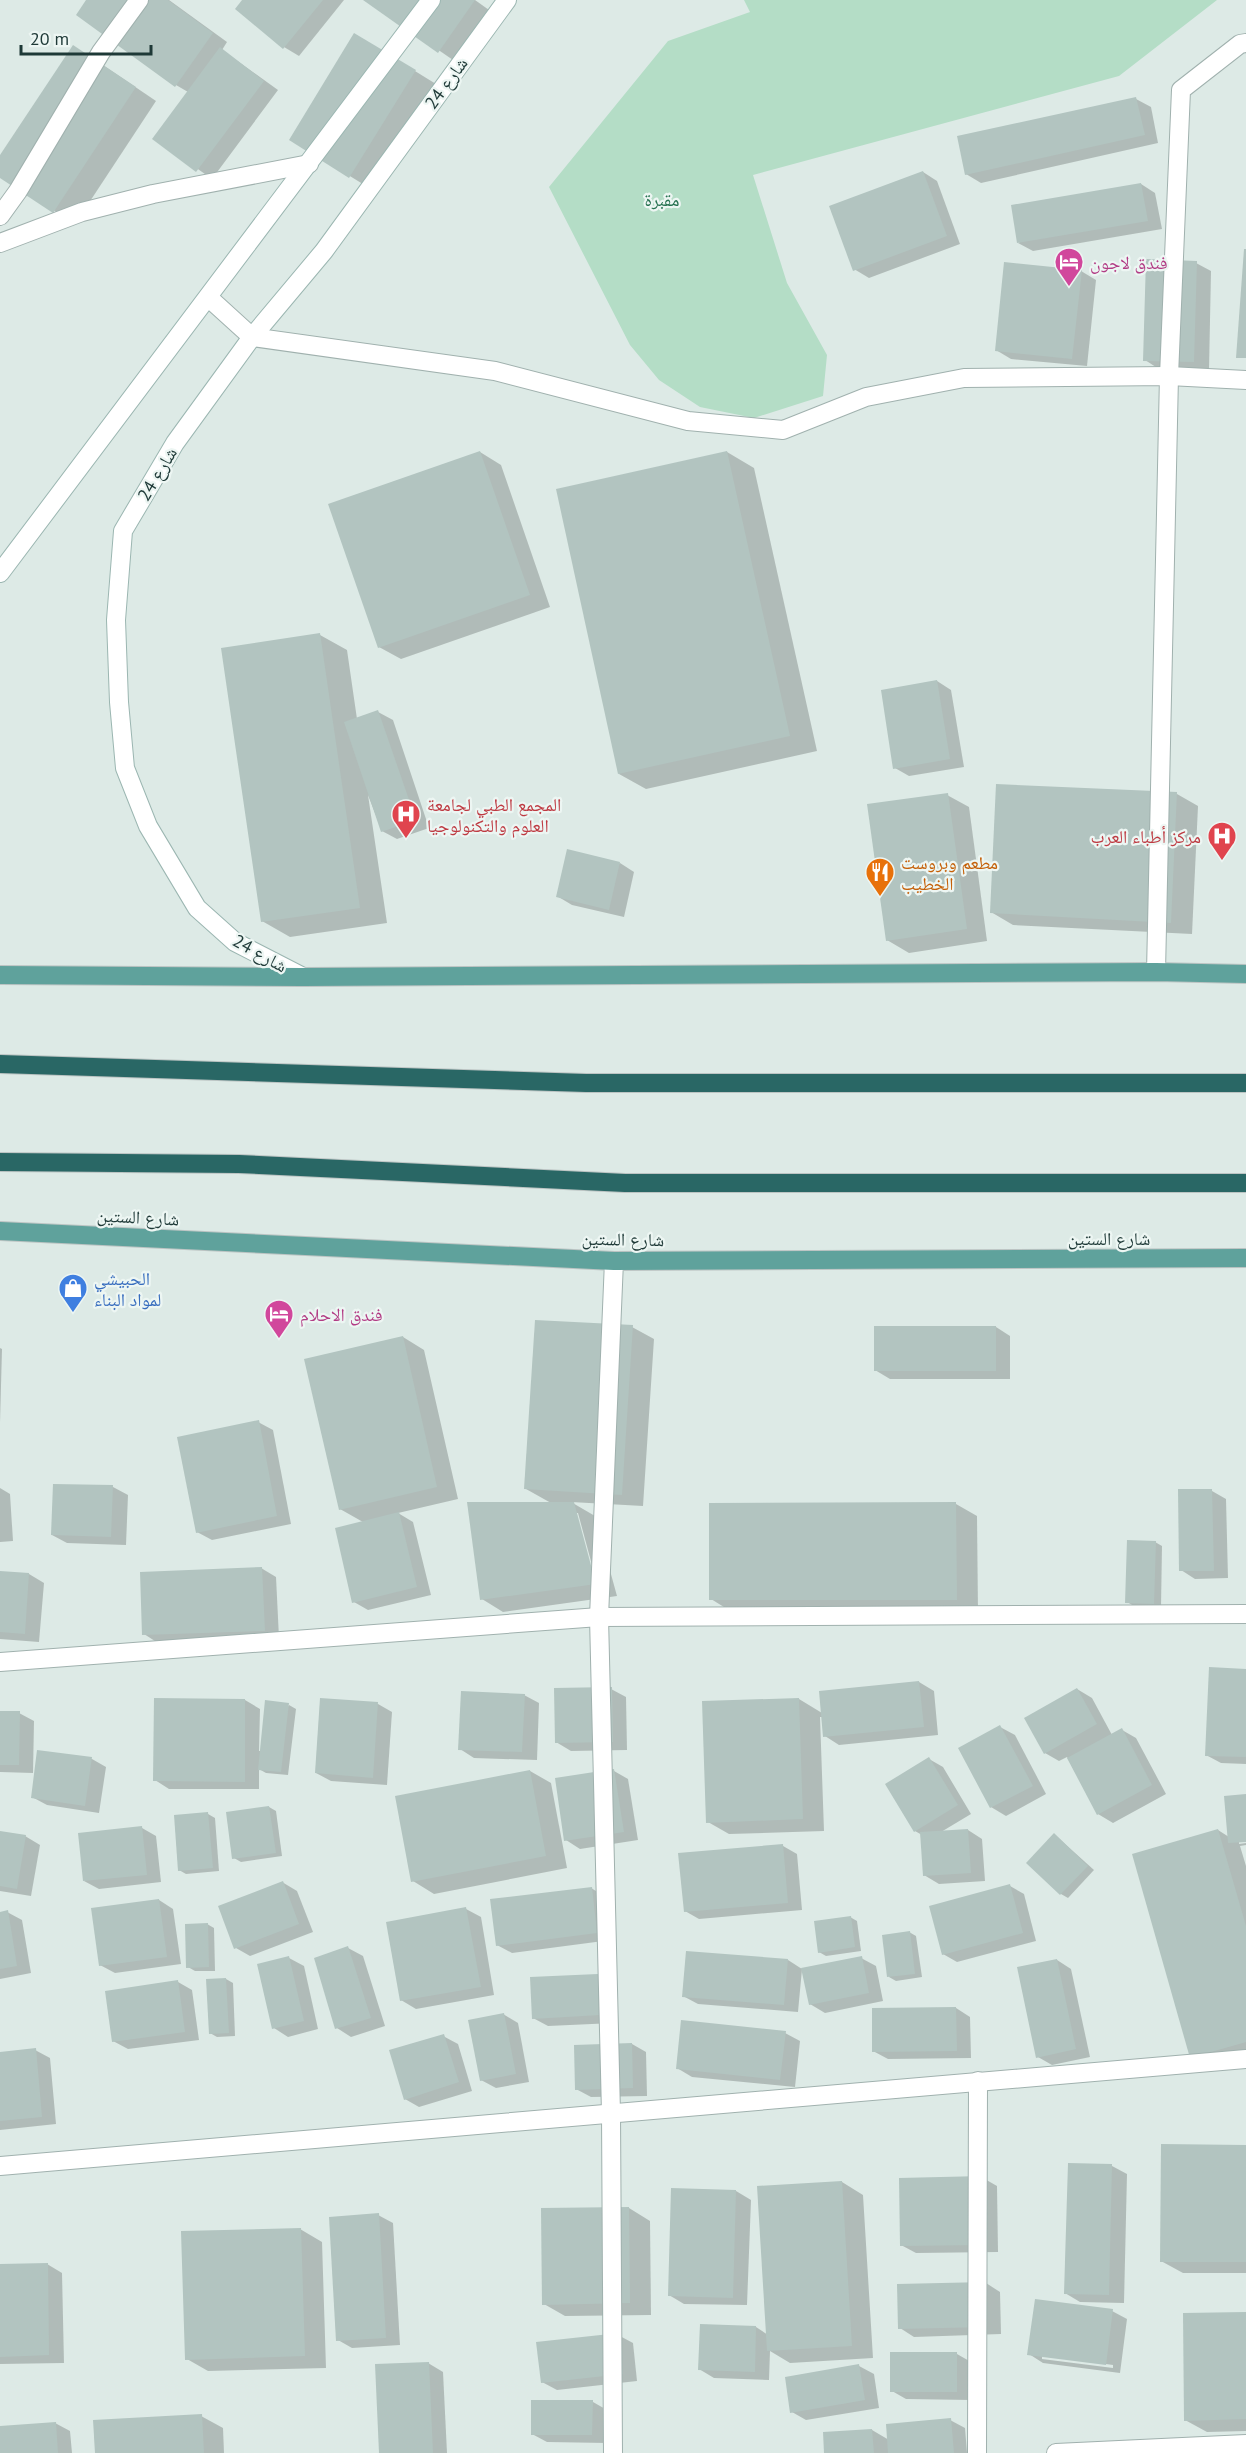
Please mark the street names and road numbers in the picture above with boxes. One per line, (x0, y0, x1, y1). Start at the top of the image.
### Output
street label: شارع 24 (419, 53, 473, 113)
street label: شارع 24 (132, 443, 182, 505)
street label: شارع 24 (229, 929, 291, 977)
street label: شارع الستين (96, 1203, 180, 1231)
street label: شارع الستين (582, 1227, 664, 1251)
street label: شارع الستين (1068, 1227, 1150, 1250)

